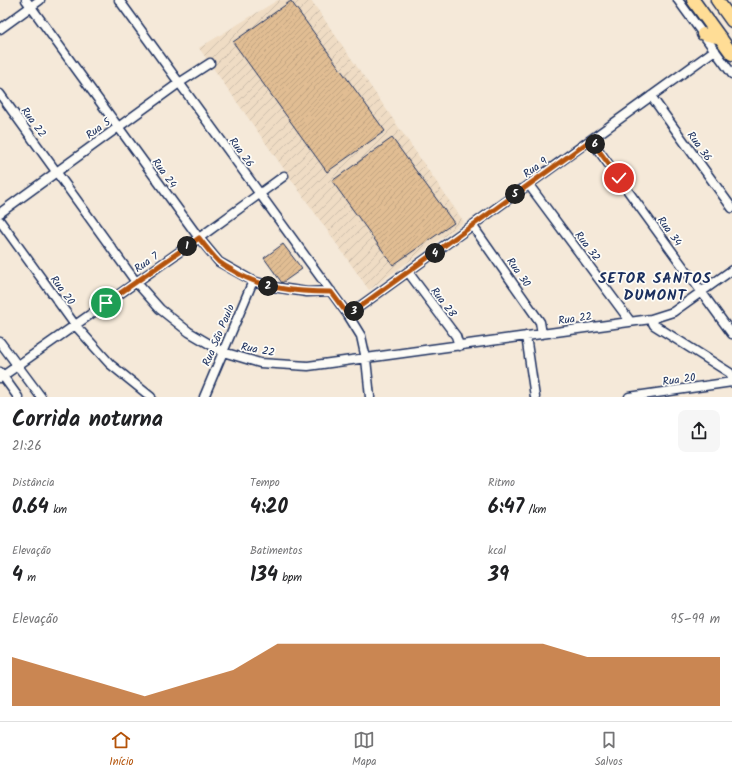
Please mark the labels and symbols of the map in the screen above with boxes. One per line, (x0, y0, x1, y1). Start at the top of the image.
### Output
street label: Rua 22 (16, 104, 50, 142)
street label: Rua 5 (82, 113, 116, 144)
street label: Rua 36 (682, 128, 716, 166)
street label: Rua 26 (224, 134, 258, 172)
pin: 6 (585, 134, 605, 154)
street label: Rua 9 (520, 152, 552, 183)
street label: Rua 24 (147, 155, 181, 193)
pin (602, 161, 636, 195)
pin: 5 (505, 184, 525, 204)
street label: Rua 34 (652, 213, 686, 250)
street label: Rua 32 (570, 228, 605, 266)
pin: 1 (177, 236, 197, 256)
pin: 4 (425, 243, 445, 263)
street label: Rua 7 (131, 247, 163, 278)
street label: Rua 30 (501, 254, 535, 292)
district label: SETOR SANTOS DUMONT (598, 267, 712, 308)
street label: Rua 20 (45, 272, 80, 310)
pin: 2 (258, 276, 278, 296)
street label: Rua 28 (426, 283, 461, 322)
pin (89, 286, 123, 320)
pin: 3 (344, 301, 364, 321)
street label: Rua São Paulo (198, 302, 240, 369)
street label: Rua 22 (557, 308, 593, 330)
street label: Rua 22 (239, 338, 276, 362)
street label: Rua 20 (661, 369, 697, 391)

